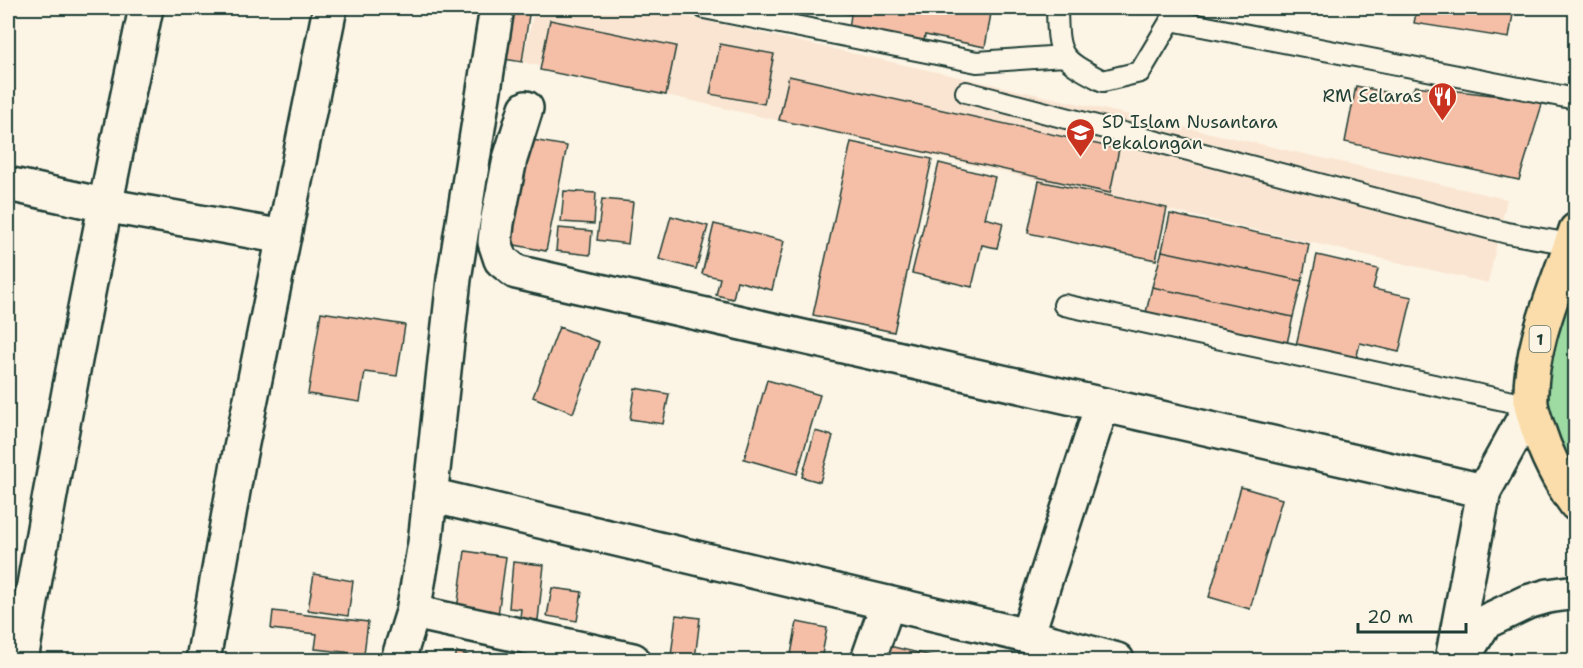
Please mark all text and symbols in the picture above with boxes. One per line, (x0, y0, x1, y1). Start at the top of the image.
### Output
restaurant icon: RM Selaras (1427, 80, 1459, 122)
place label: RM Selaras (1322, 84, 1422, 108)
place label: SD Islam Nusantara Pekalongan (1102, 110, 1278, 155)
school or university icon: SD Islam Nusantara Pekalongan (1065, 116, 1097, 158)
road number: 1 (1530, 326, 1550, 352)
scale bar (1358, 596, 1466, 634)
text: 20 m (1367, 605, 1413, 629)

